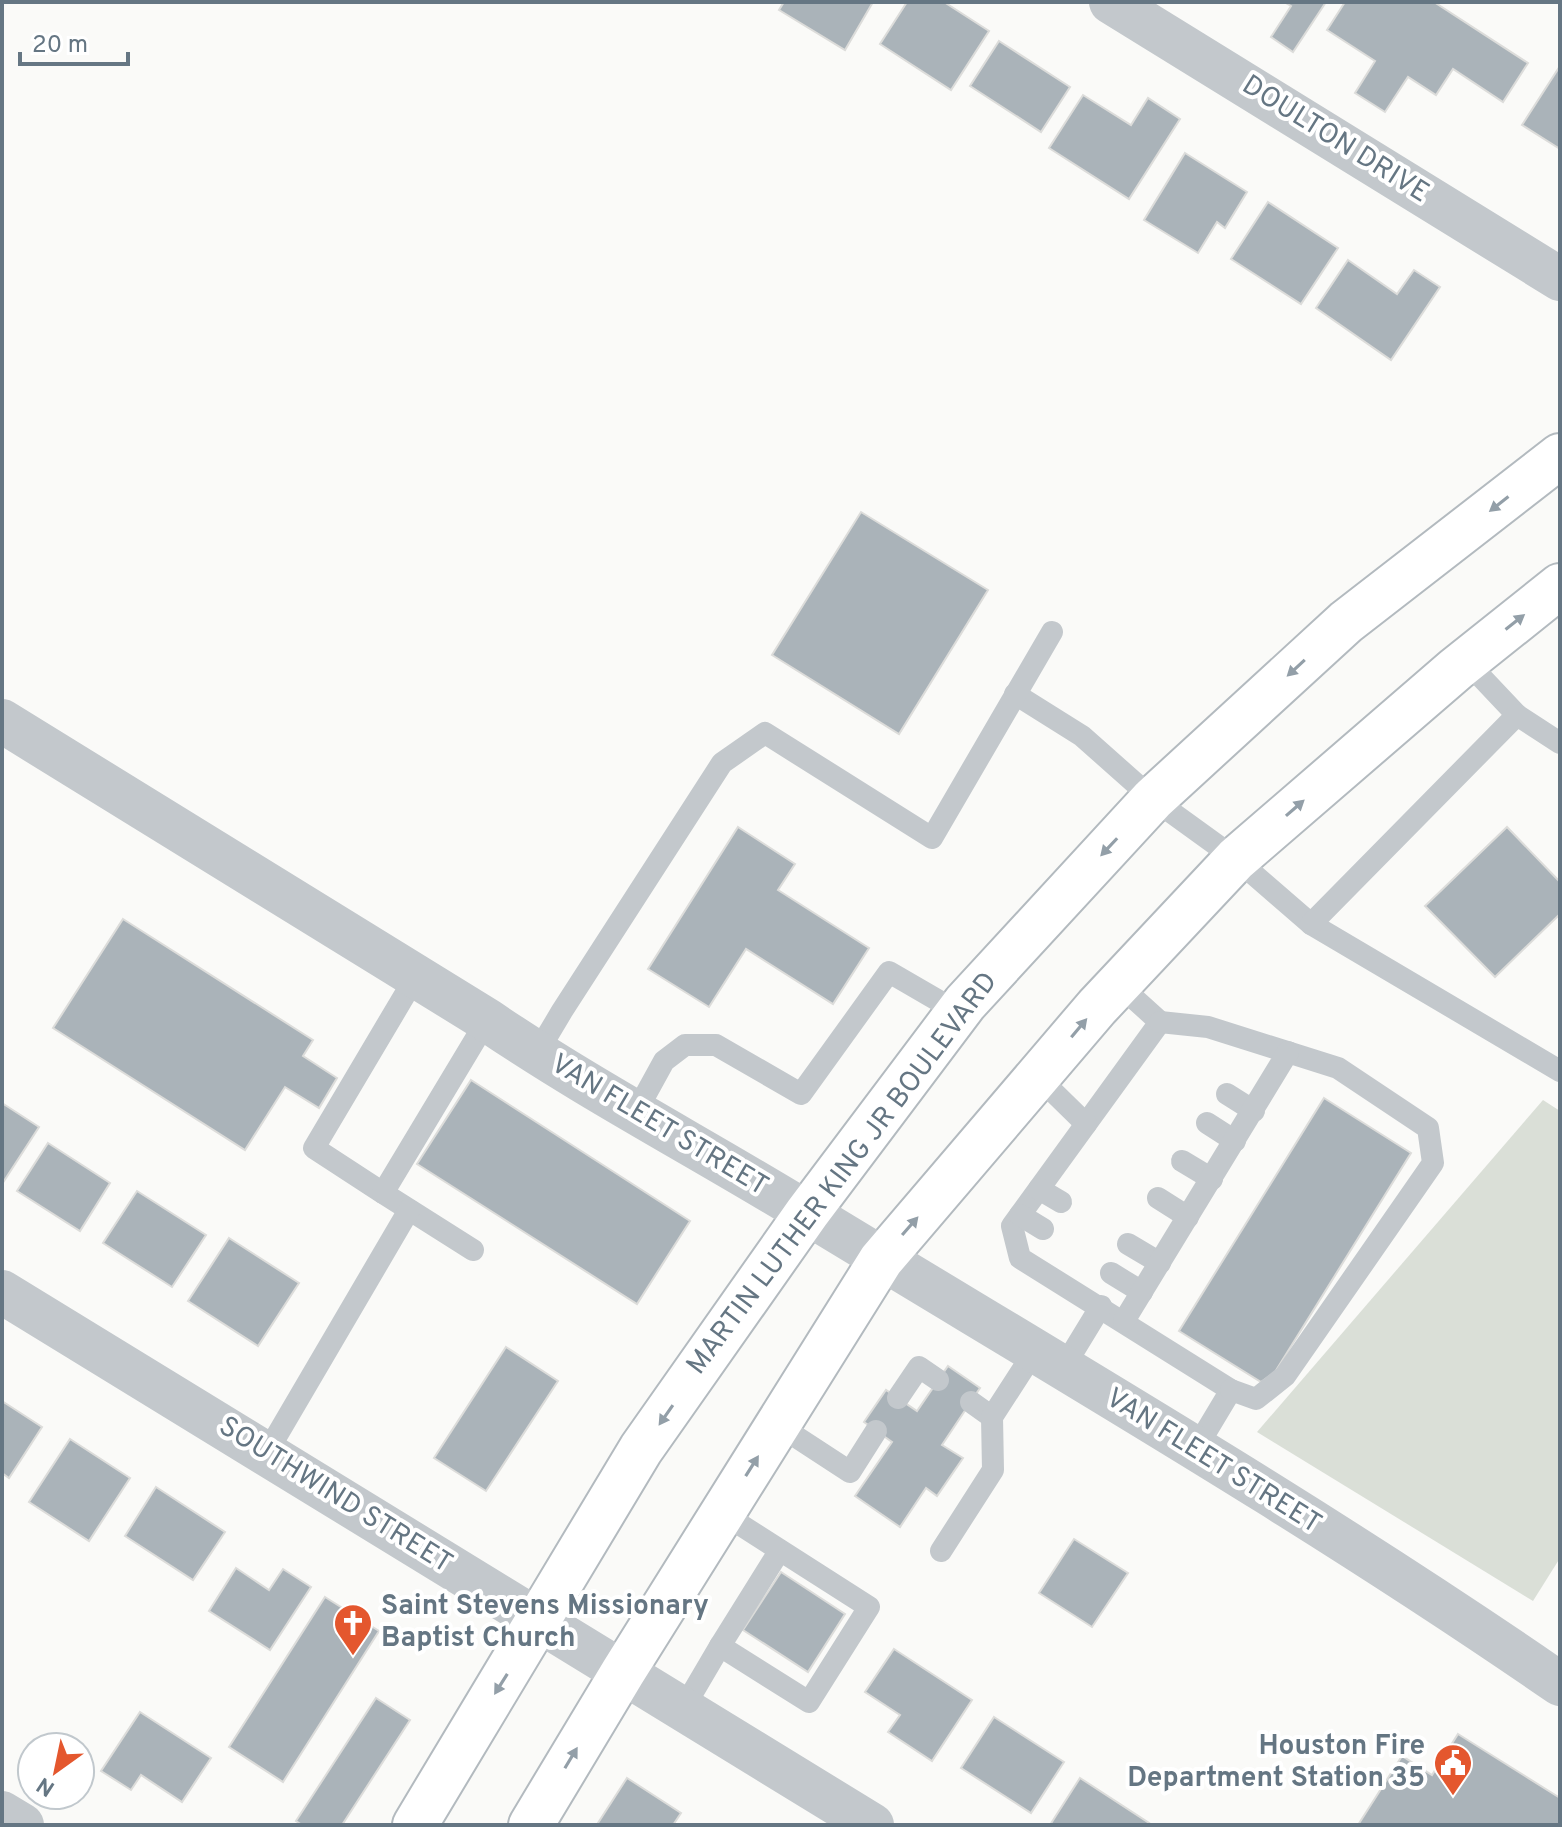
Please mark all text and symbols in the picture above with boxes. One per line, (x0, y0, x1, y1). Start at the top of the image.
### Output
scale bar (20, 16, 128, 66)
text: 20 m (32, 31, 88, 61)
street label: DOULTON DRIVE (1235, 68, 1435, 212)
one-way arrow (1488, 496, 1509, 512)
one-way arrow (1505, 615, 1525, 631)
one-way arrow (1287, 658, 1306, 676)
one-way arrow (1285, 800, 1305, 817)
one-way arrow (1100, 837, 1118, 856)
street label: MARTIN LUTHER KING JR BOULEVARD (680, 965, 1006, 1383)
one-way arrow (1070, 1018, 1087, 1038)
street label: VAN FLEET STREET (544, 1047, 774, 1205)
one-way arrow (901, 1216, 919, 1235)
street label: VAN FLEET STREET (1098, 1381, 1328, 1543)
one-way arrow (659, 1404, 674, 1425)
street label: SOUTHWIND STREET (211, 1409, 459, 1583)
one-way arrow (745, 1455, 759, 1477)
place label: Saint Stevens Missionary Baptist Church (381, 1589, 709, 1657)
church icon: Saint Stevens Missionary Baptist Church (332, 1602, 374, 1657)
one-way arrow (495, 1673, 509, 1695)
place label: Houston Fire Department Station 35 (1127, 1729, 1425, 1797)
north arrow (16, 1731, 96, 1811)
public building icon: Houston Fire Department Station 35 (1432, 1742, 1474, 1797)
one-way arrow (564, 1747, 578, 1769)
text: N (32, 1770, 60, 1801)

